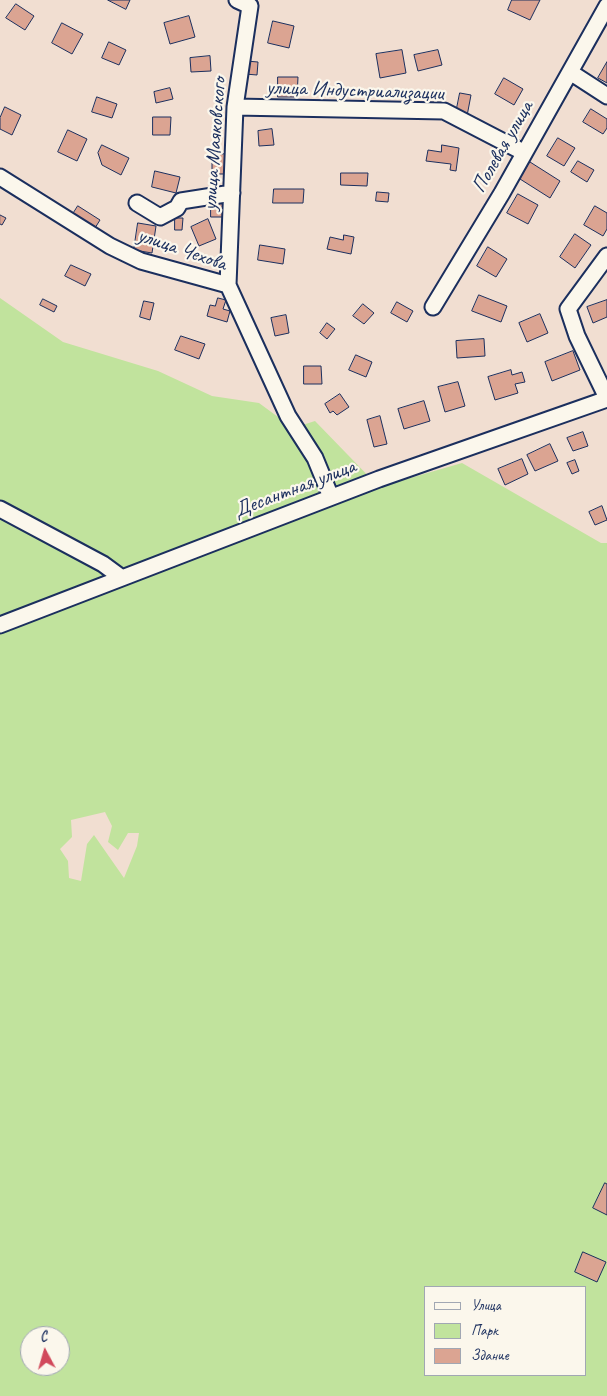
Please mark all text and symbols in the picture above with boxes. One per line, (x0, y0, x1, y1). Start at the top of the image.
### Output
street label: улица Индустриализации (266, 75, 444, 107)
street label: улица Маяковского (198, 76, 232, 212)
street label: Полевая улица (467, 97, 539, 197)
street label: улица Чехова (134, 223, 230, 277)
street label: Десантная улица (231, 454, 359, 524)
legend (424, 1286, 587, 1376)
text: Улица (471, 1296, 501, 1315)
text: Парк (471, 1321, 498, 1340)
north arrow (20, 1326, 70, 1376)
text: С (39, 1328, 48, 1345)
text: Здание (471, 1346, 509, 1365)

